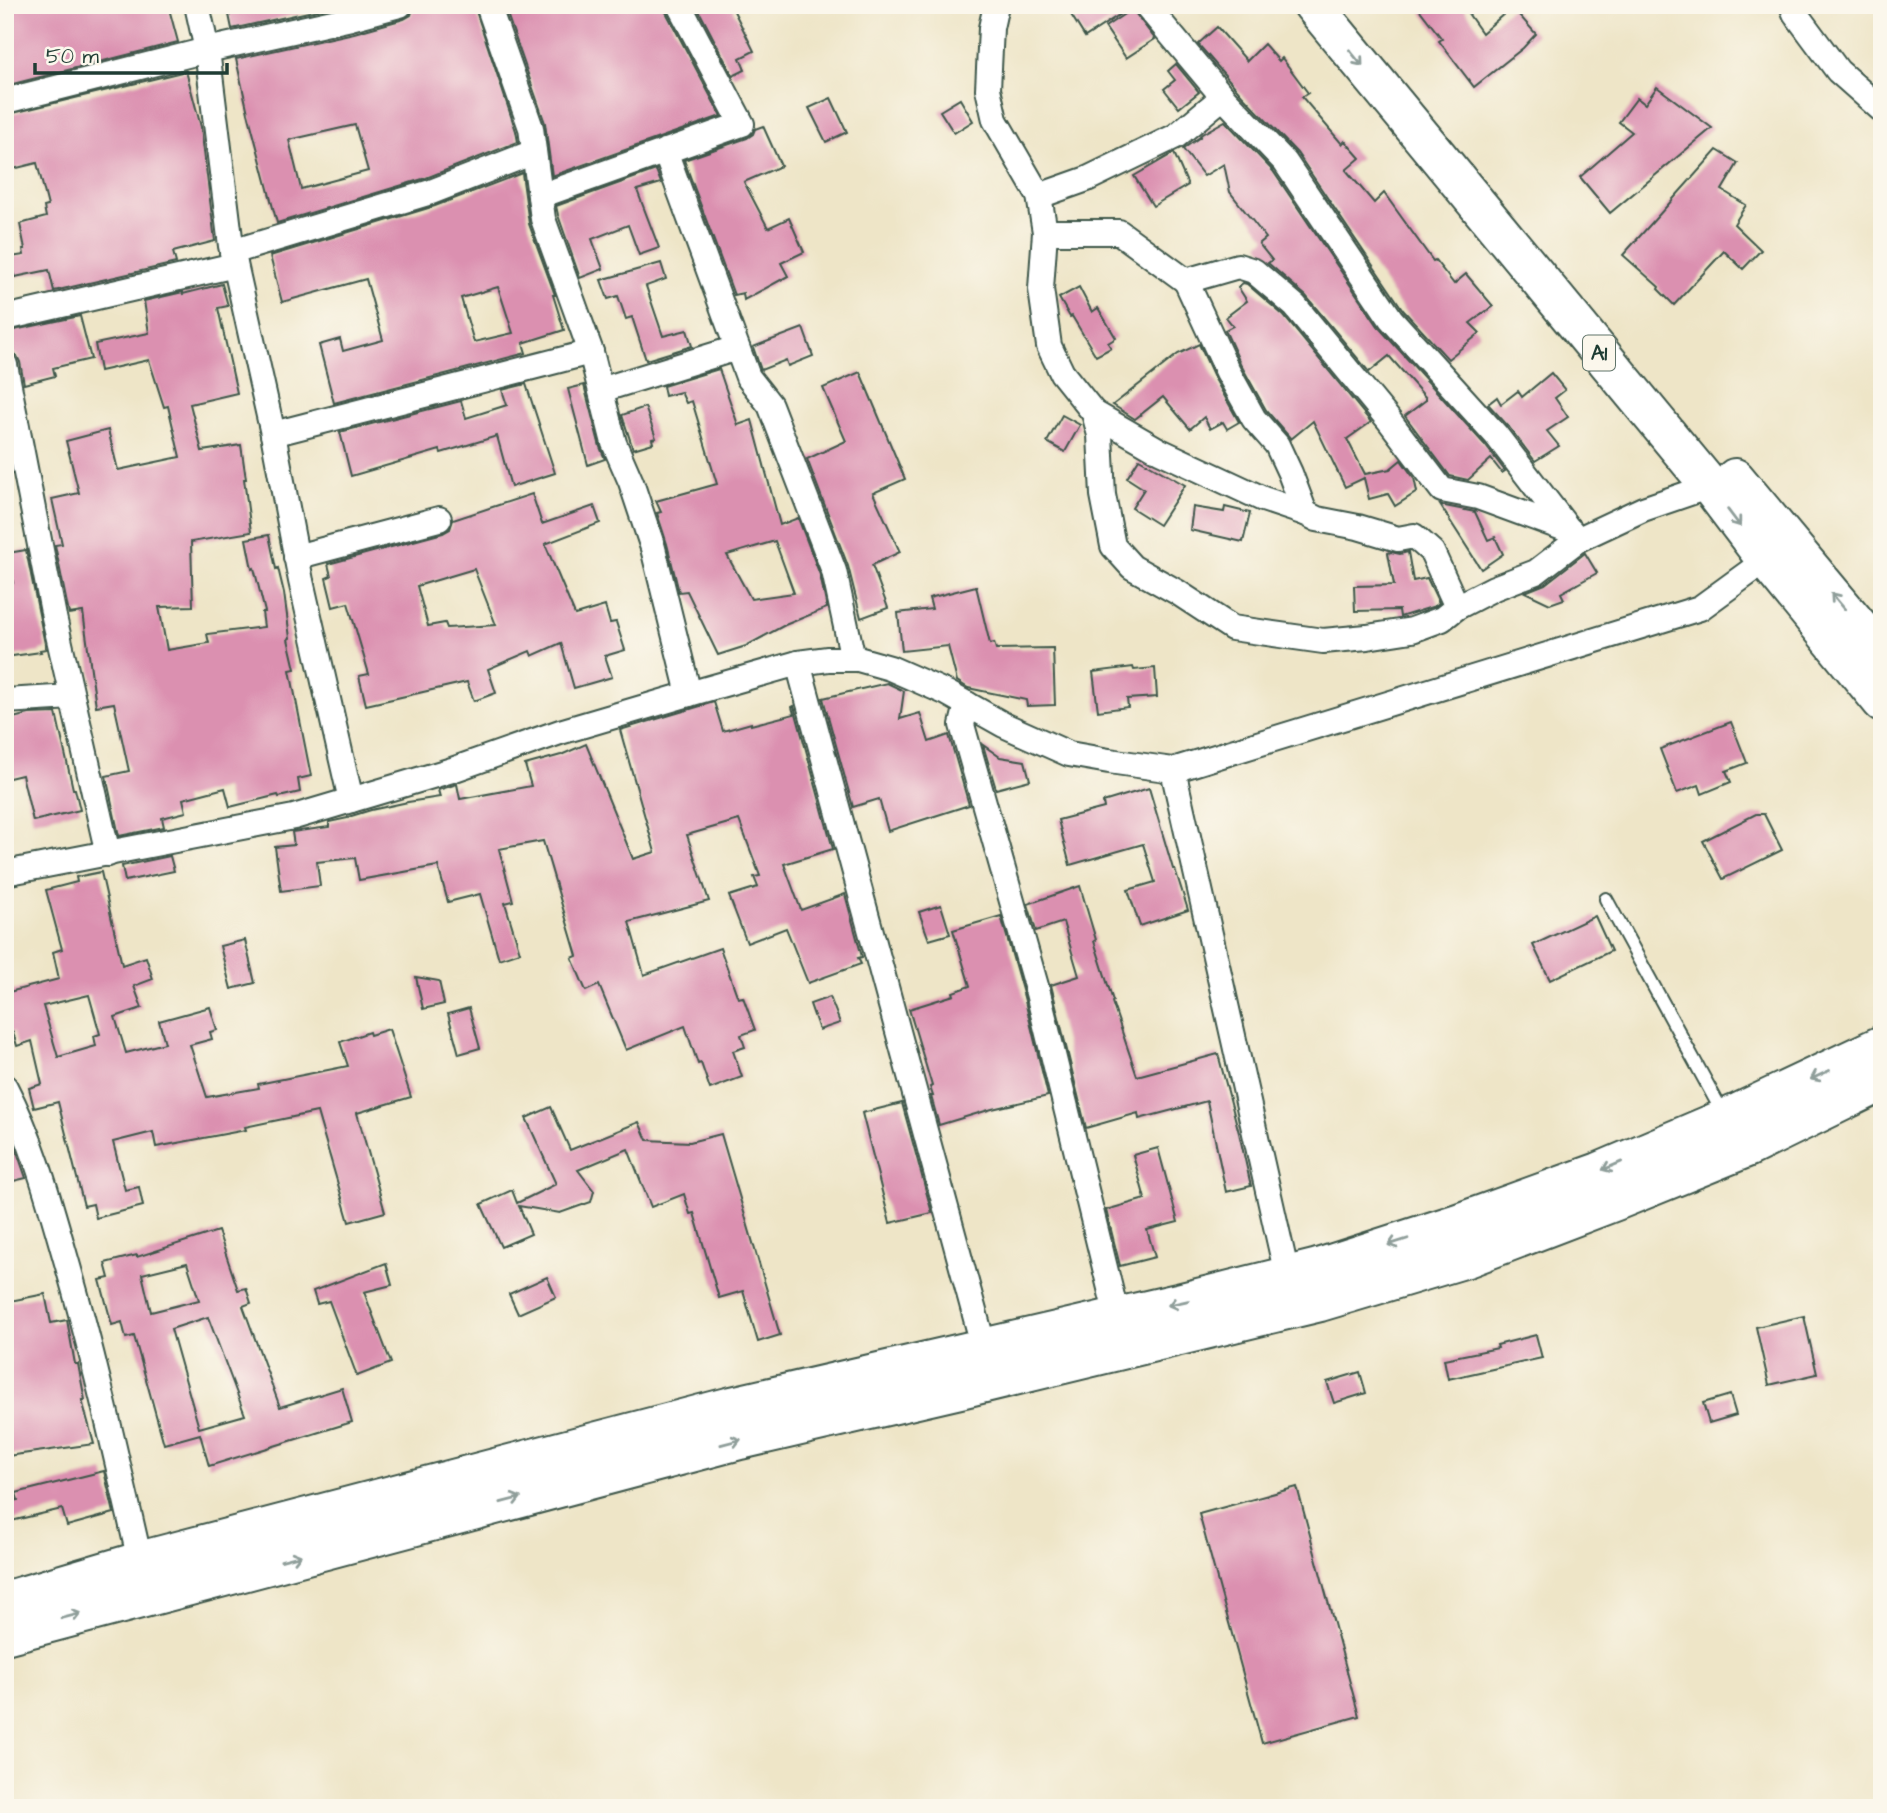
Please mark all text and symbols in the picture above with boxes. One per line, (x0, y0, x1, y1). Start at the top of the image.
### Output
scale bar (35, 32, 228, 76)
text: 50 m (46, 42, 100, 71)
one-way arrow (1348, 49, 1364, 67)
road number: A1 (1583, 336, 1615, 370)
one-way arrow (1726, 508, 1741, 527)
one-way arrow (1830, 593, 1846, 611)
one-way arrow (1810, 1068, 1831, 1082)
one-way arrow (1602, 1161, 1623, 1174)
one-way arrow (1387, 1237, 1409, 1249)
one-way arrow (1167, 1297, 1190, 1310)
one-way arrow (719, 1435, 742, 1448)
one-way arrow (500, 1493, 522, 1506)
one-way arrow (279, 1551, 302, 1564)
one-way arrow (60, 1609, 82, 1622)

